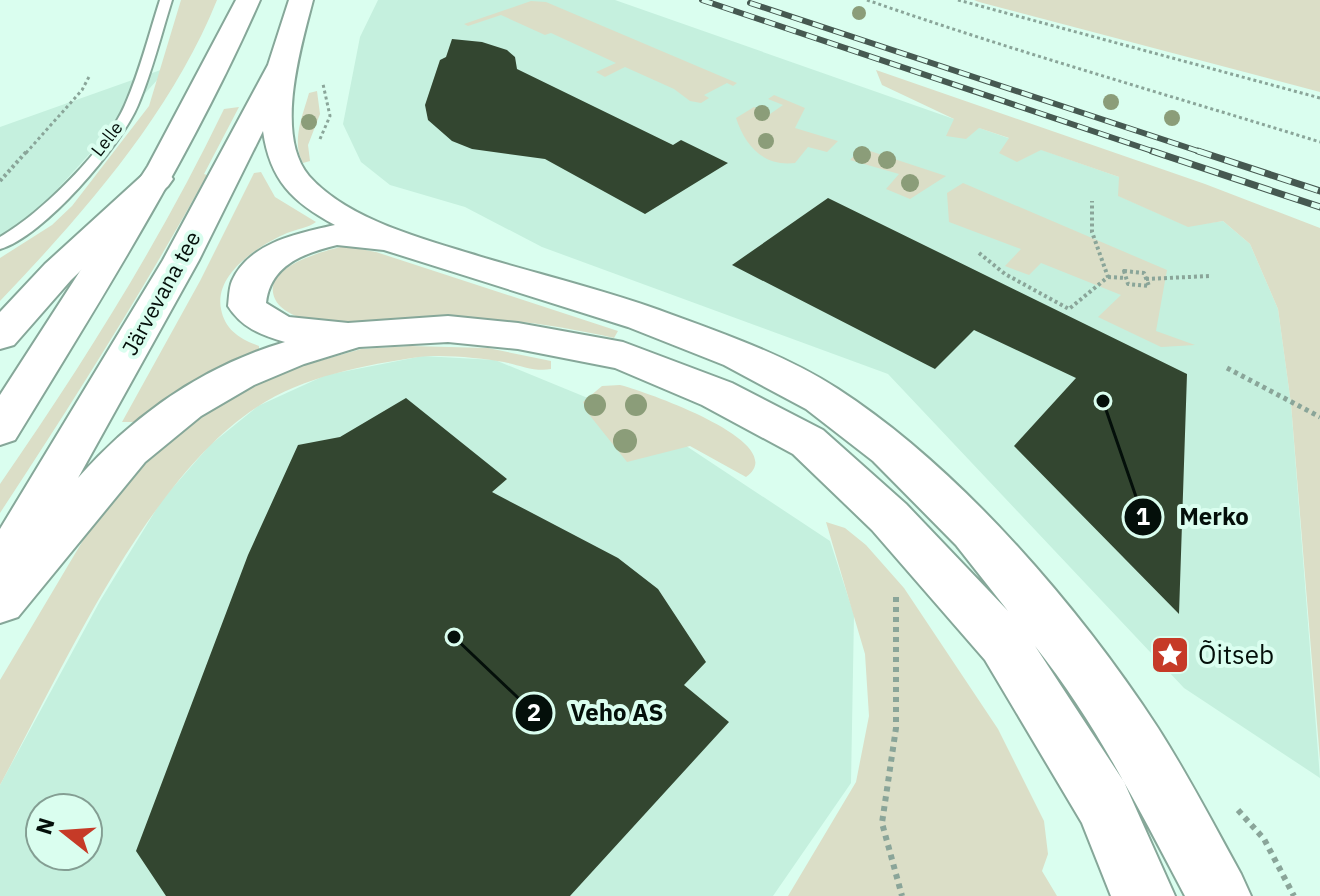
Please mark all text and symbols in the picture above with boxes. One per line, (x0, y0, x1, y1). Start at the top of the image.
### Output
street label: Lelle (86, 116, 128, 161)
street label: Järvevana tee (115, 226, 207, 360)
callout: Merko (1123, 493, 1265, 541)
text: 1 (1136, 500, 1150, 532)
text: Merko (1179, 500, 1249, 532)
place icon: Õitseb (1149, 634, 1191, 676)
place label: Õitseb (1198, 637, 1274, 671)
callout: Veho AS (514, 689, 679, 737)
text: 2 (527, 696, 541, 728)
text: Veho AS (570, 696, 664, 728)
north arrow (24, 792, 104, 872)
text: N (28, 814, 61, 838)

